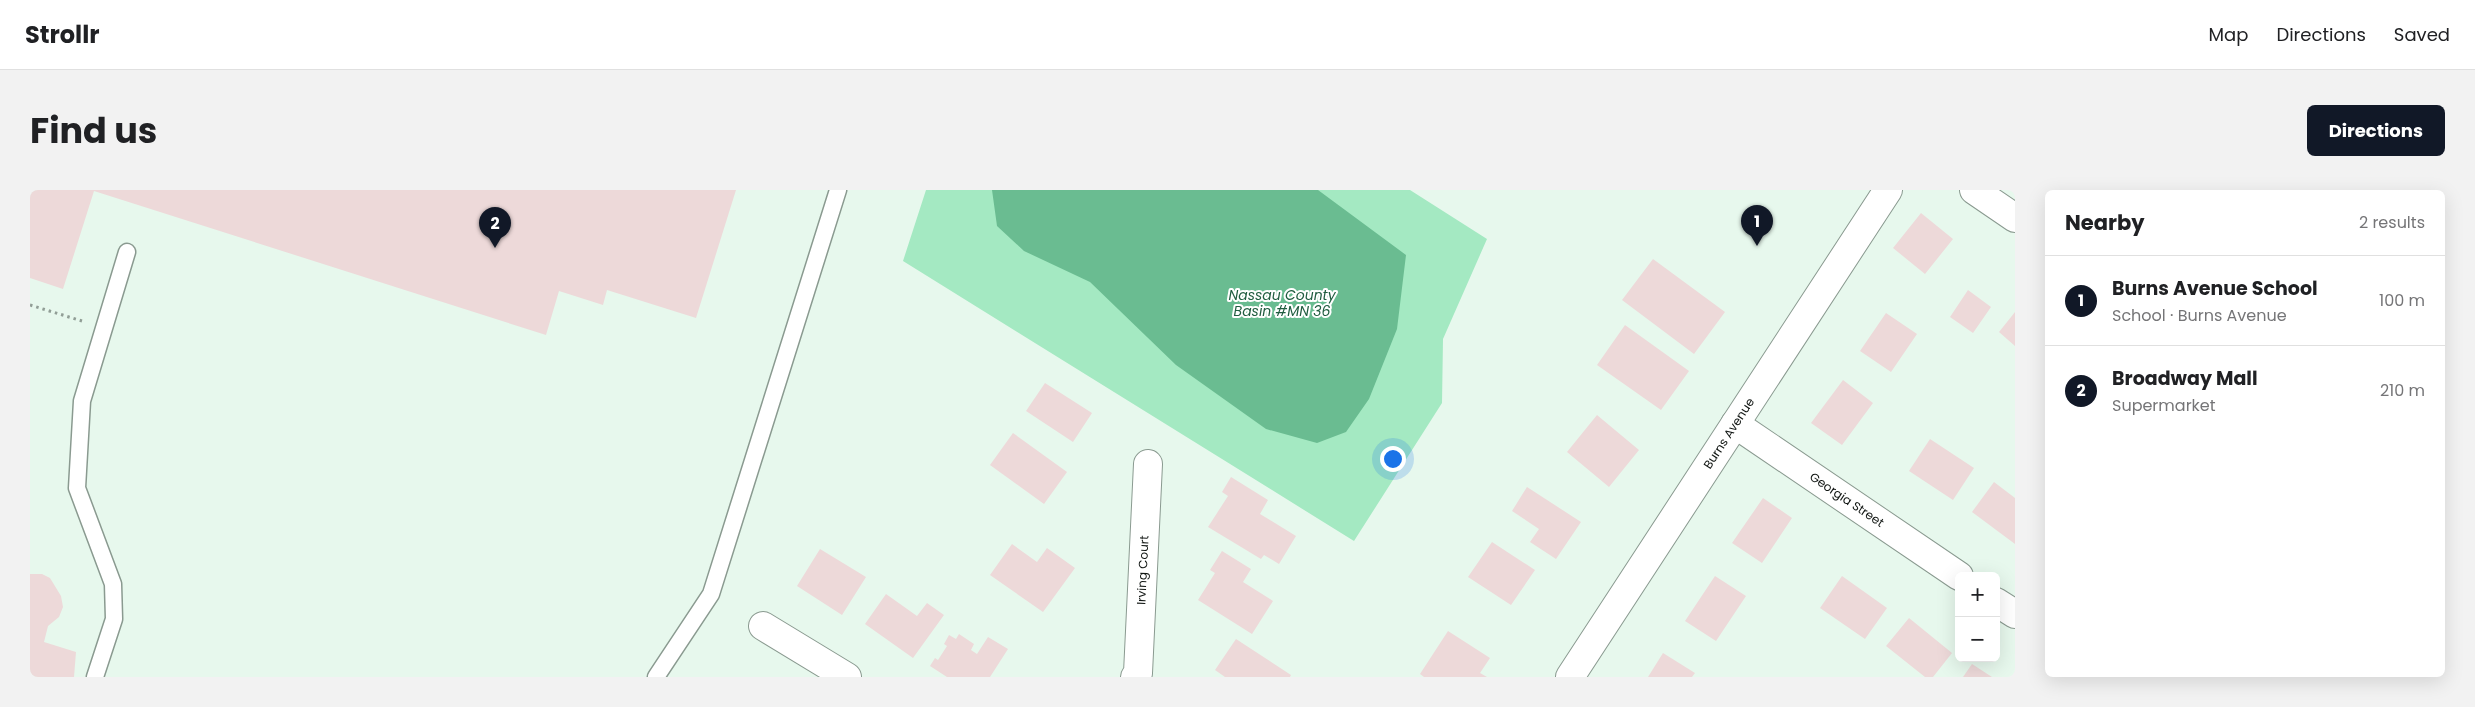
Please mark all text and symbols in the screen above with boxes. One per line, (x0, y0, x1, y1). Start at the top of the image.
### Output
text: Strollr (25, 18, 100, 51)
text: Map (2209, 22, 2248, 47)
text: Directions (2276, 22, 2366, 47)
text: Saved (2394, 22, 2450, 47)
button: Directions (2307, 105, 2445, 156)
text: Find us (30, 106, 157, 155)
pin: 1 (1741, 205, 1773, 246)
pin: 2 (479, 207, 511, 248)
text: Nearby (2065, 208, 2145, 237)
text: 2 results (2359, 211, 2425, 234)
text: Burns Avenue School (2112, 275, 2318, 302)
water label: Nassau County Basin #MN 36 (1228, 285, 1337, 321)
text: 1 (2078, 289, 2084, 312)
text: 100 m (2379, 289, 2425, 312)
text: School · Burns Avenue (2112, 304, 2287, 327)
text: Broadway Mall (2112, 365, 2258, 392)
text: 2 (2076, 379, 2086, 402)
text: 210 m (2380, 379, 2425, 402)
street label: Burns Avenue (1699, 394, 1758, 472)
text: Supermarket (2112, 394, 2216, 417)
your location (1380, 446, 1406, 472)
street label: Georgia Street (1806, 468, 1888, 531)
street label: Irving Court (1132, 535, 1153, 605)
map controls (1955, 572, 2000, 662)
button: + (1955, 572, 2000, 617)
button: − (1955, 617, 2000, 662)

